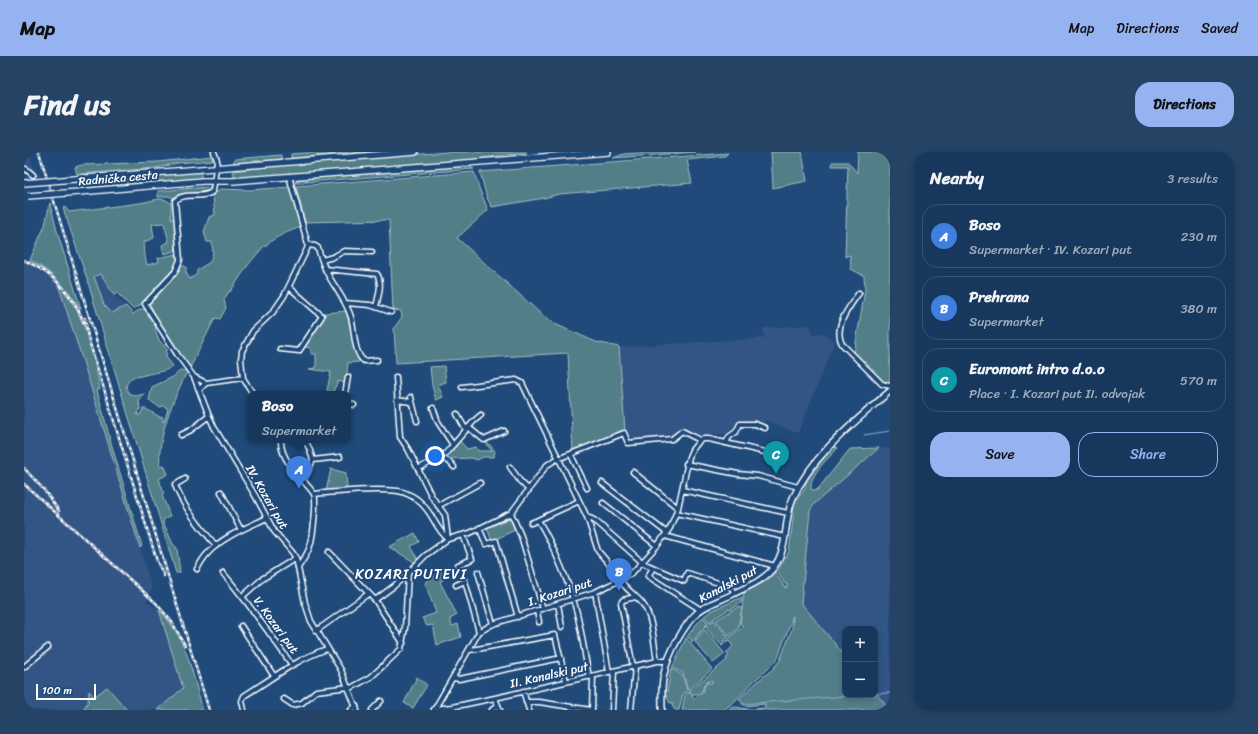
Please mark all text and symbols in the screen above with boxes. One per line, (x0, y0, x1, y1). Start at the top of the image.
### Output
text: Map (20, 12, 55, 45)
text: Map (1068, 16, 1094, 41)
text: Directions (1116, 16, 1179, 41)
text: Saved (1201, 16, 1238, 41)
text: Find us (24, 80, 111, 129)
button: Directions (1135, 82, 1234, 127)
street label: Radnička cesta (77, 163, 160, 192)
text: Nearby (930, 163, 984, 193)
text: 3 results (1167, 167, 1218, 190)
text: Boso (969, 212, 1001, 238)
text: A (940, 225, 948, 248)
text: 230 m (1181, 225, 1217, 248)
text: Supermarket · IV. Kozari put (969, 238, 1132, 261)
text: Prehrana (969, 284, 1029, 310)
text: B (940, 297, 948, 320)
text: 380 m (1180, 297, 1217, 320)
text: Supermarket (969, 310, 1044, 333)
text: Euromont intro d.o.o (969, 356, 1105, 382)
text: C (940, 369, 948, 392)
text: 570 m (1180, 369, 1217, 392)
text: Place · I. Kozari put II. odvojak (969, 382, 1145, 405)
popup (247, 391, 351, 443)
text: Boso (262, 393, 293, 419)
text: Supermarket (262, 419, 336, 442)
button: Save (930, 432, 1070, 477)
button: Share (1078, 432, 1218, 477)
pin: C (763, 441, 789, 474)
your location (425, 446, 445, 466)
pin: A (286, 456, 312, 489)
street label: IV. Kozari put (239, 459, 295, 534)
pin: B (606, 558, 632, 591)
street label: Kanalski put (694, 559, 763, 609)
district label: KOZARI PUTEVI (355, 562, 468, 587)
street label: I. Kozari put (524, 571, 595, 613)
street label: V. Kozari put (247, 591, 305, 659)
map controls (842, 626, 878, 698)
button: + (842, 626, 878, 662)
street label: II. Kanalski put (507, 655, 591, 695)
button: − (842, 662, 878, 698)
text: 100 m (42, 681, 72, 700)
scale bar (36, 682, 96, 701)

